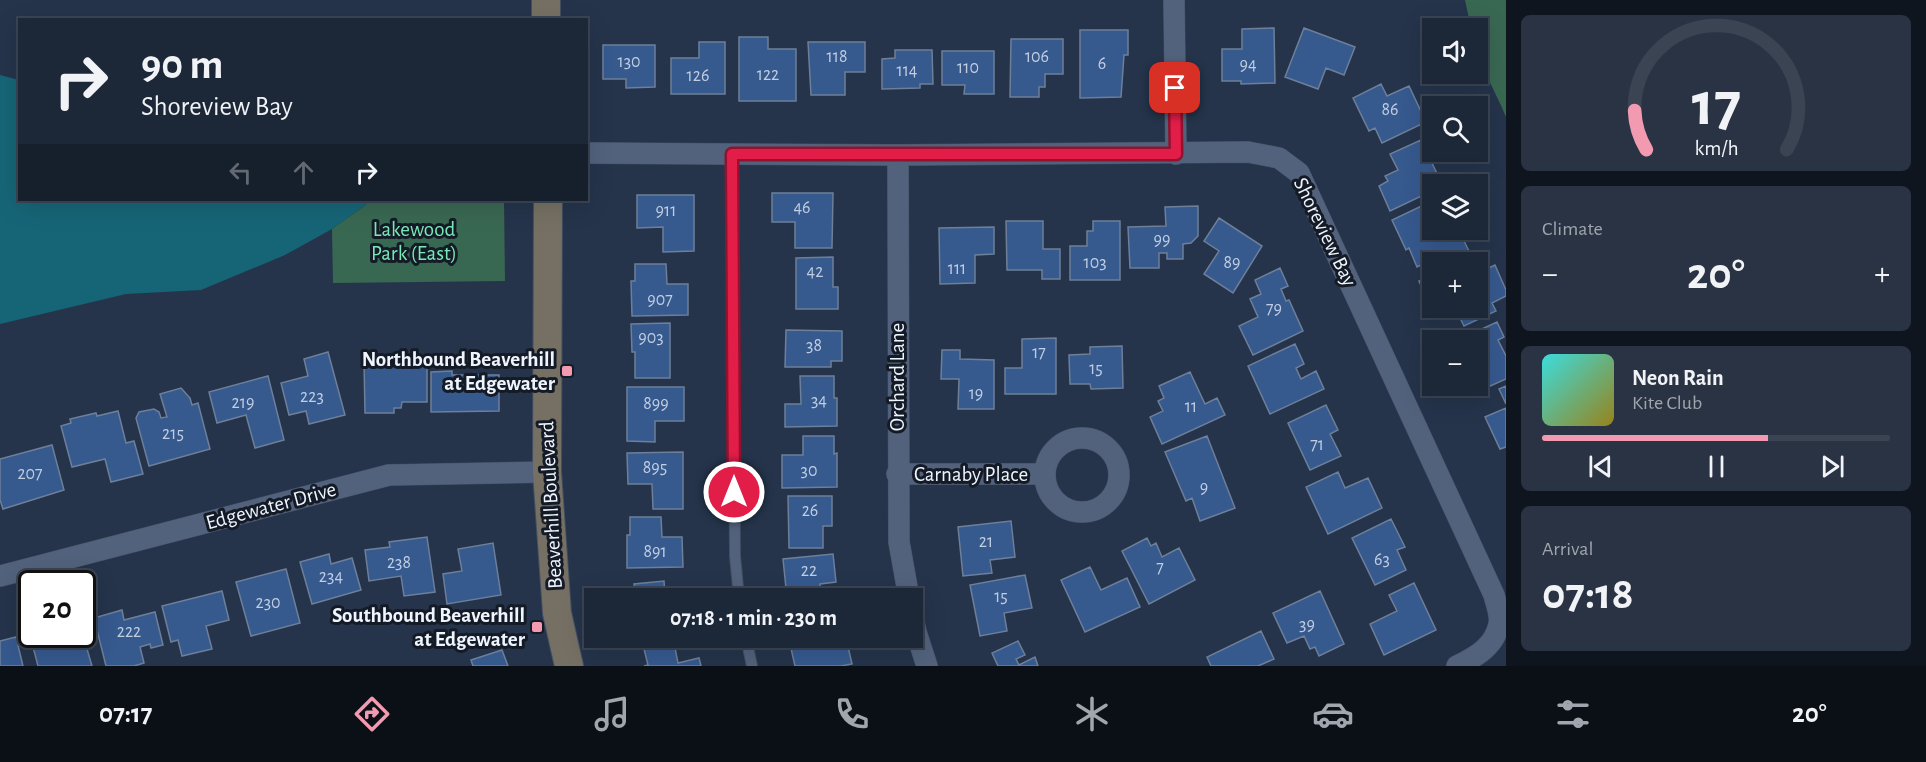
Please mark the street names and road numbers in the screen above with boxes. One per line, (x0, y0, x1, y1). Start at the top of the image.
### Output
street label: Shoreview Bay (1290, 174, 1360, 290)
street label: Orchard Lane (887, 323, 908, 431)
street label: Beaverhill Boulevard (536, 421, 566, 589)
street label: Carnaby Place (914, 464, 1028, 485)
street label: Edgewater Drive (204, 479, 338, 533)

